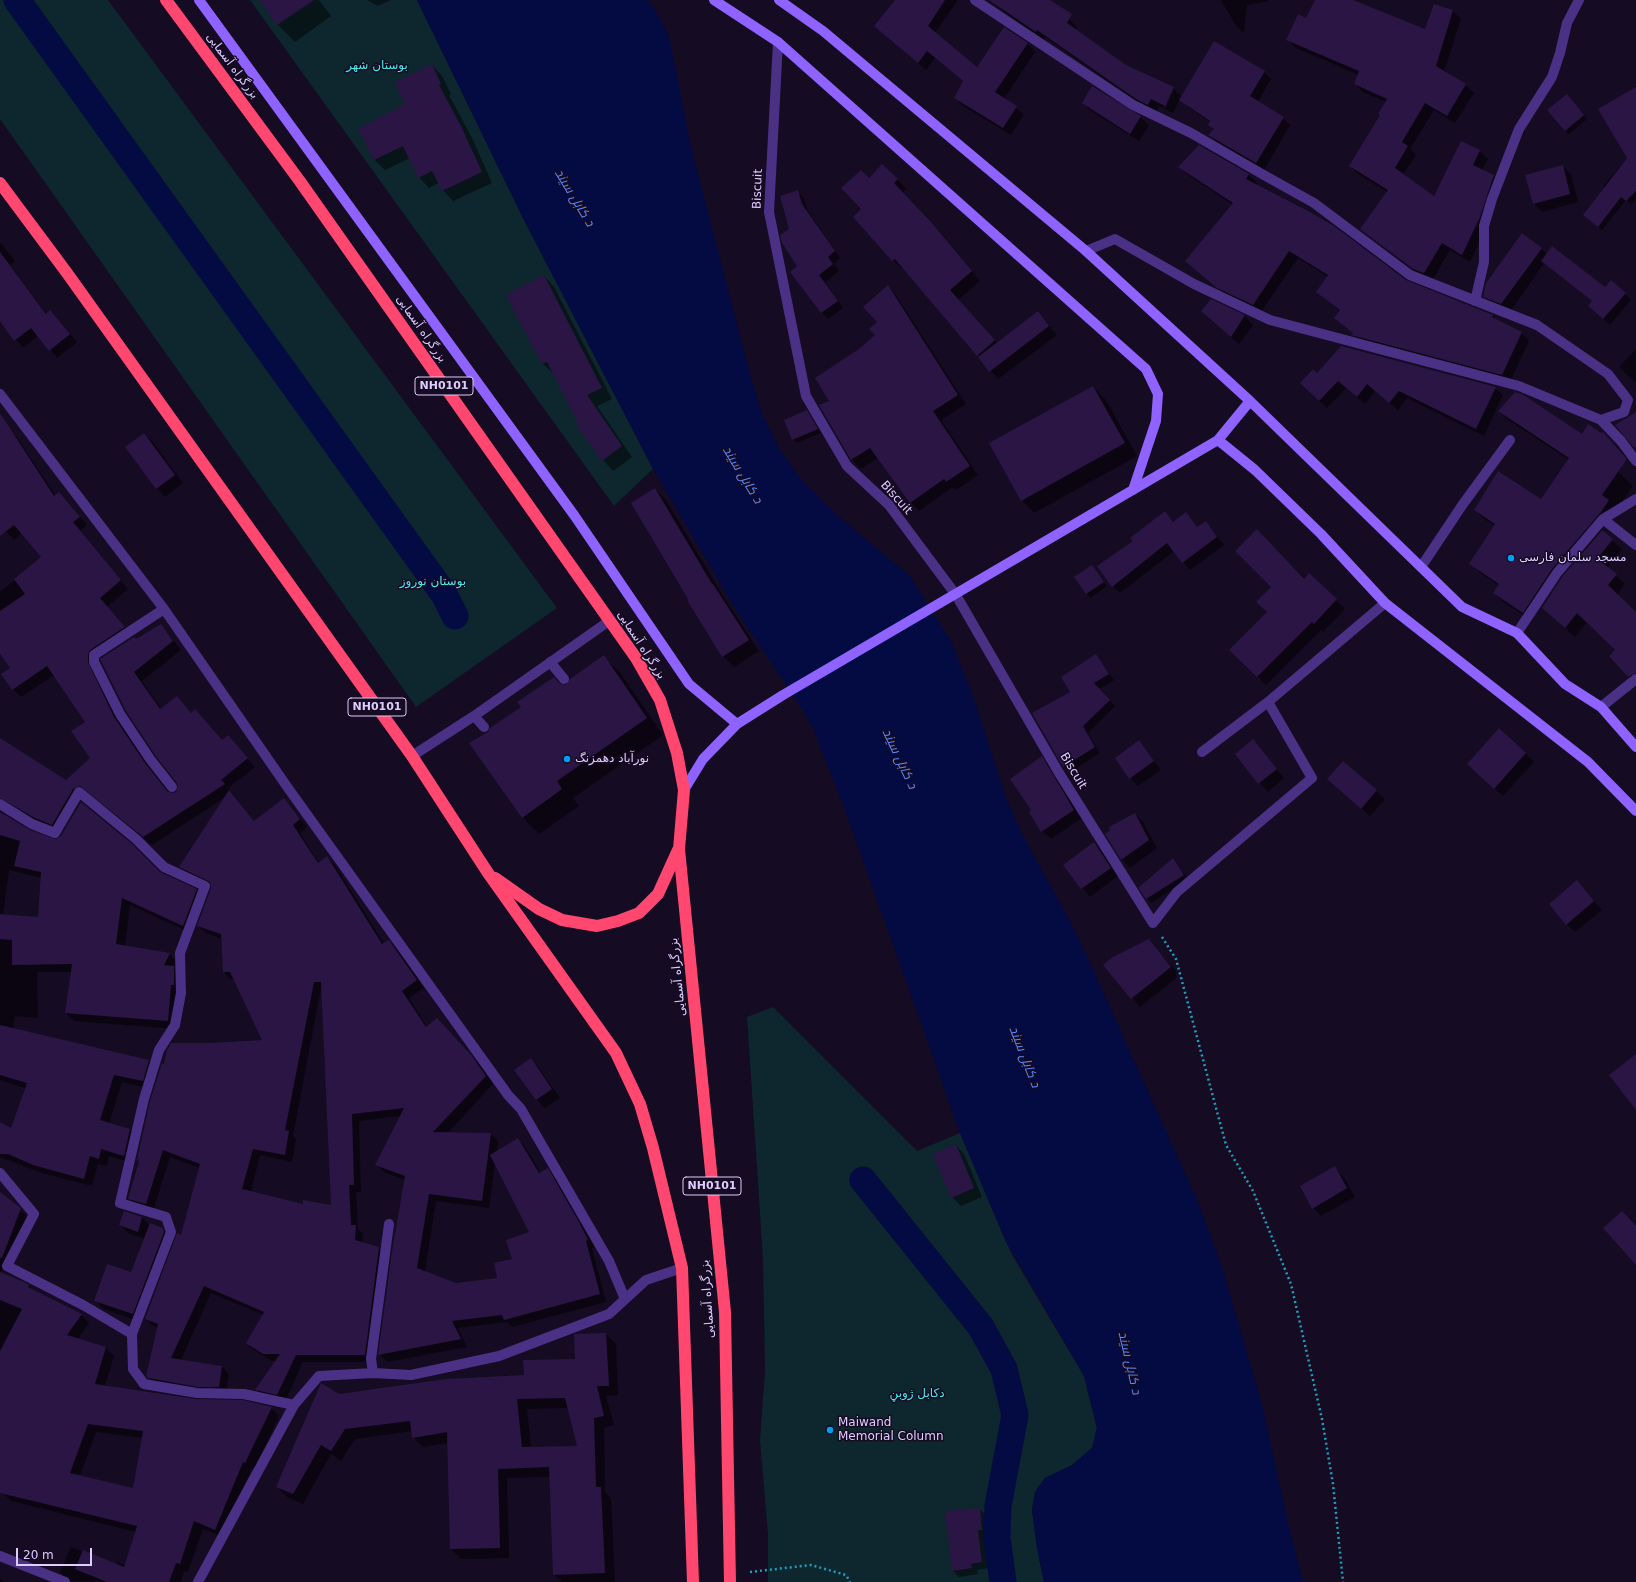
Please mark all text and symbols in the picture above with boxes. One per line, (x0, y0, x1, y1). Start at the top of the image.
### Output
street label: بزرگراه آسمایی (203, 30, 261, 102)
park label: بوستان شهر (346, 59, 408, 73)
water label: د کابل سيند (551, 166, 597, 230)
street label: Biscuit (750, 169, 766, 209)
street label: بزرگراه آسمایی (392, 293, 450, 365)
road number: NH0101 (415, 377, 473, 395)
water label: د کابل سيند (719, 443, 765, 507)
street label: Biscuit (877, 478, 915, 518)
place label: مسجد سلمان فارسی (1519, 551, 1626, 565)
marker: مسجد سلمان فارسی (1506, 553, 1516, 563)
park label: بوستان نوروز (400, 575, 466, 589)
street label: بزرگراه آسمایی (613, 608, 669, 682)
road number: NH0101 (348, 698, 406, 716)
water label: د کابل سيند (878, 727, 920, 791)
street label: Biscuit (1057, 750, 1089, 792)
place label: نورآباد دهمزنگ (575, 752, 649, 766)
marker: نورآباد دهمزنگ (562, 754, 572, 764)
street label: بزرگراه آسمایی (667, 937, 689, 1017)
water label: د کابل سيند (1005, 1024, 1043, 1090)
road number: NH0101 (683, 1177, 741, 1195)
street label: بزرگراه آسمایی (698, 1259, 718, 1339)
water label: د کابل سيند (1114, 1330, 1144, 1396)
park label: دکابل ژوبڼ (889, 1387, 945, 1401)
place label: Maiwand Memorial Column (838, 1416, 943, 1444)
marker: Maiwand Memorial Column (825, 1425, 835, 1435)
scale bar (18, 1540, 94, 1566)
text: 20 m (23, 1548, 54, 1562)

